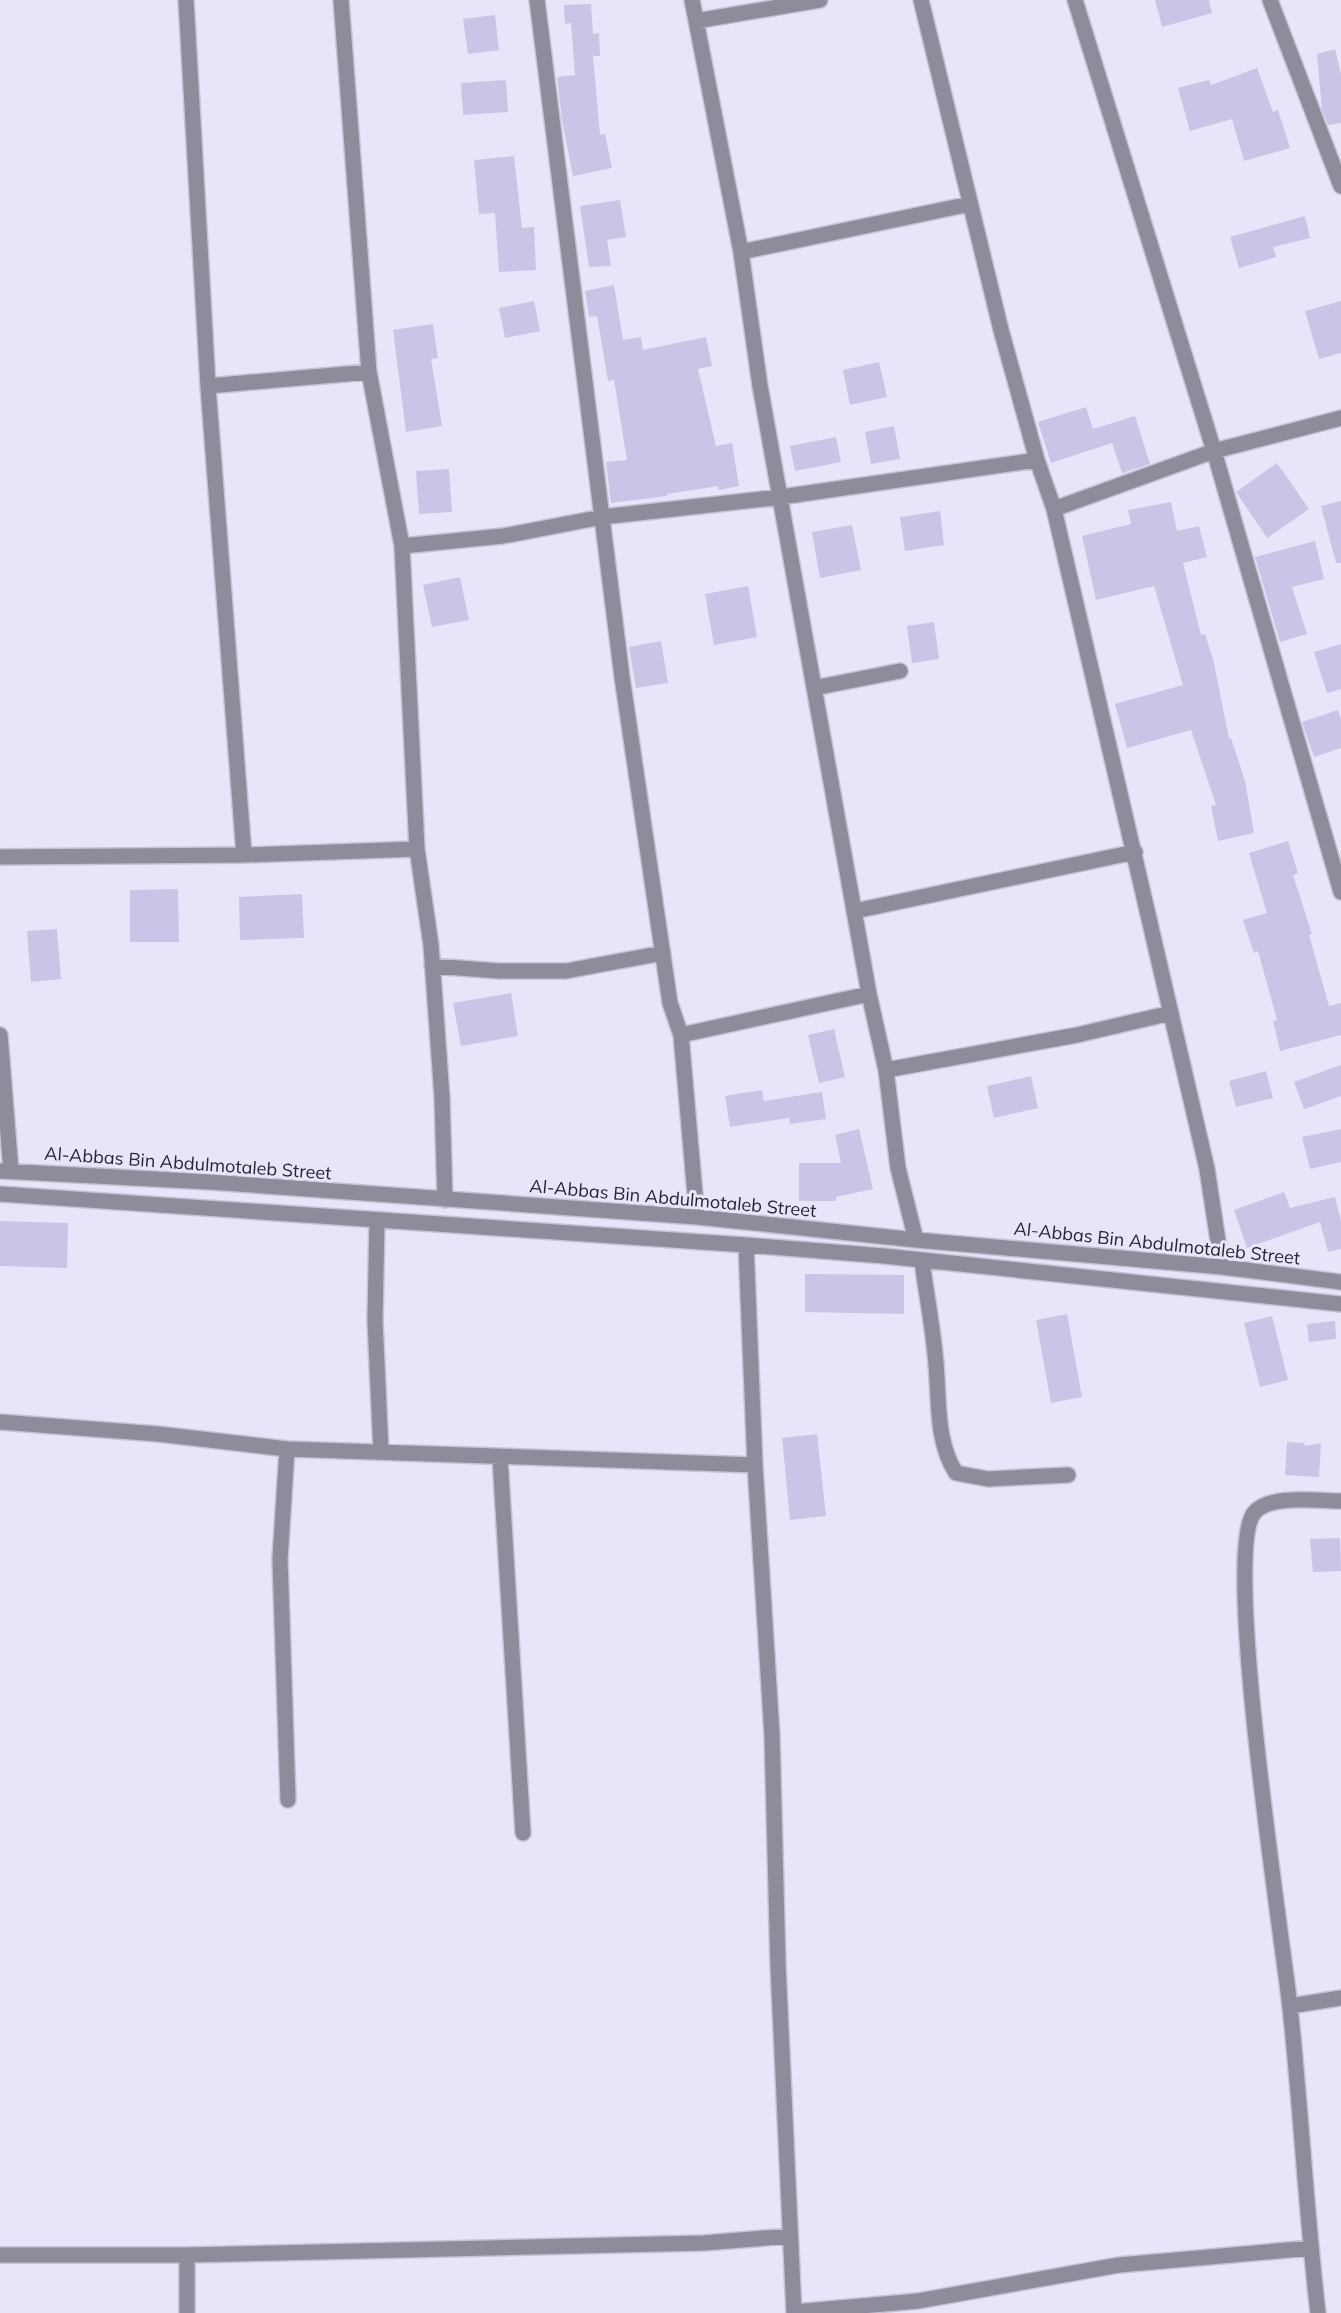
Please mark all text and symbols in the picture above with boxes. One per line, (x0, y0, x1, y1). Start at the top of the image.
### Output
street label: Al-Abbas Bin Abdulmotaleb Street (44, 1141, 332, 1185)
street label: Al-Abbas Bin Abdulmotaleb Street (529, 1174, 817, 1222)
street label: Al-Abbas Bin Abdulmotaleb Street (1013, 1217, 1301, 1269)

